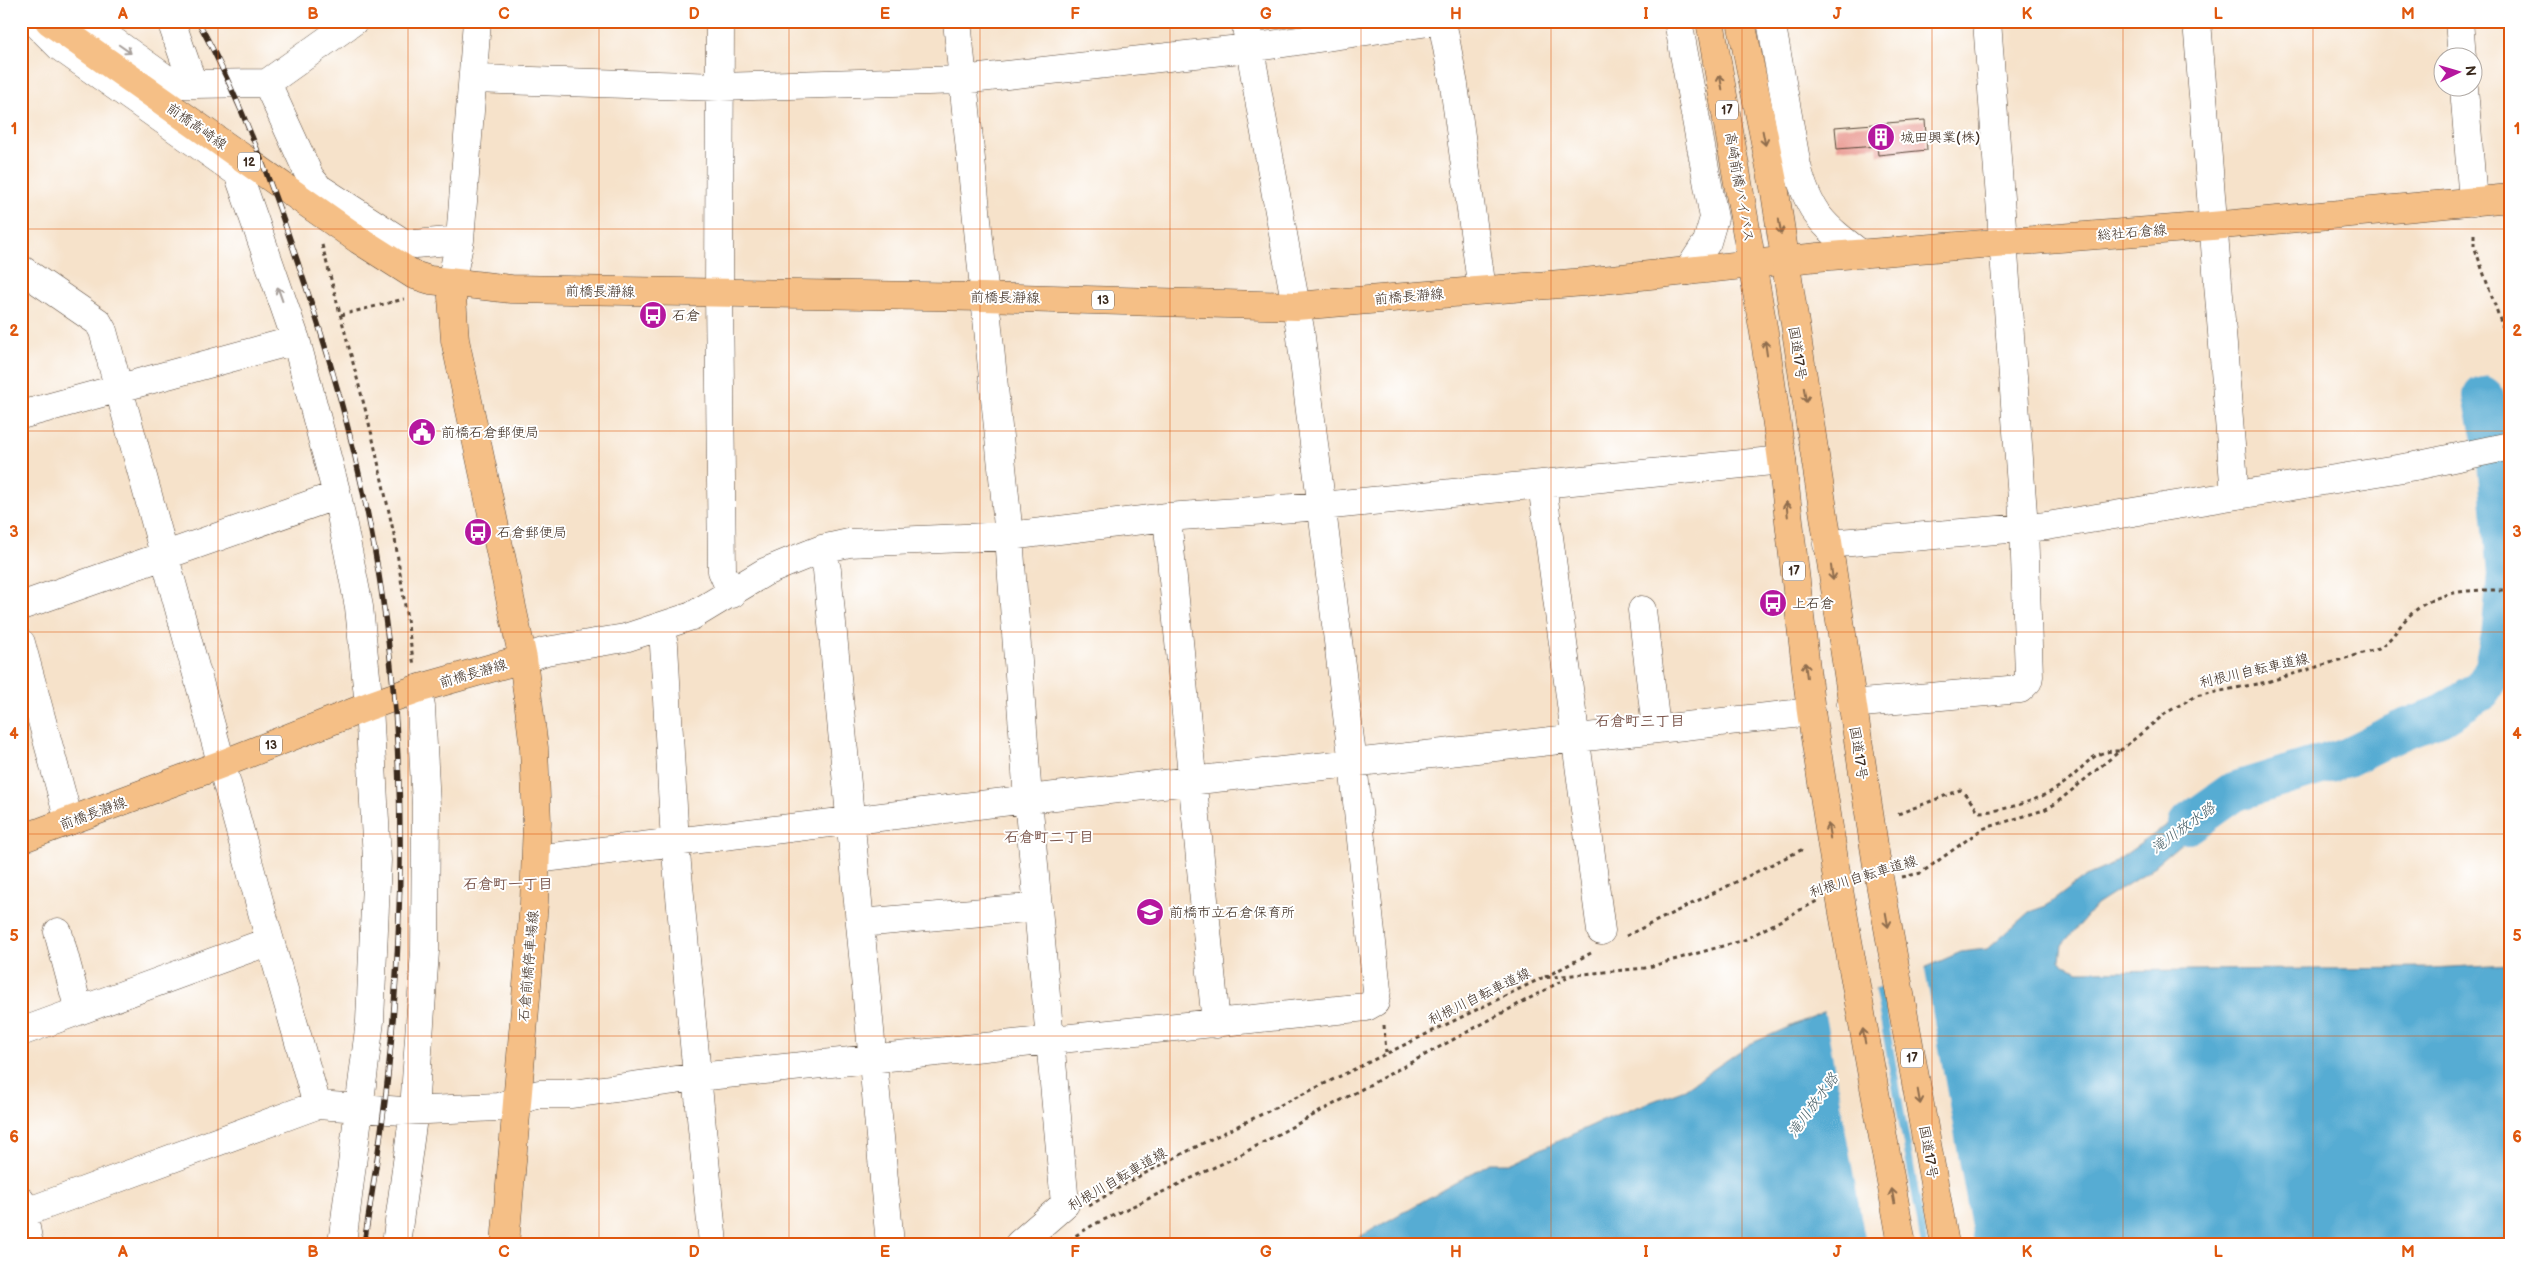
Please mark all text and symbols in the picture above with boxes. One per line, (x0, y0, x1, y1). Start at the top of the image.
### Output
text: A (117, 5, 128, 24)
text: B (307, 5, 319, 24)
text: C (498, 5, 510, 24)
text: D (688, 5, 700, 24)
text: E (880, 5, 890, 24)
text: F (1070, 5, 1080, 24)
text: G (1260, 5, 1272, 24)
text: H (1450, 5, 1462, 24)
text: I (1643, 5, 1649, 24)
text: J (1833, 5, 1842, 24)
text: K (2022, 5, 2033, 24)
text: L (2213, 5, 2223, 24)
text: M (2401, 5, 2415, 24)
one-way arrow (118, 44, 132, 54)
north arrow (2434, 48, 2484, 98)
text: N (2462, 65, 2479, 77)
one-way arrow (1716, 74, 1726, 90)
street label: 前橋高崎線 (163, 99, 230, 153)
road number: 17 (1716, 100, 1738, 120)
text: 1 (11, 120, 17, 139)
text: 1 (2514, 120, 2520, 139)
building icon: 城田興業(株) (1866, 122, 1896, 152)
one-way arrow (1760, 129, 1769, 145)
place label: 城田興業(株) (1900, 129, 1980, 146)
street label: 高崎前橋バイパス (1721, 131, 1758, 244)
road number: 12 (238, 152, 260, 172)
one-way arrow (1775, 218, 1785, 234)
street label: 総社石倉線 (2096, 221, 2168, 244)
street label: 前橋長瀞線 (565, 282, 635, 301)
street label: 前橋長瀞線 (1373, 285, 1445, 308)
one-way arrow (275, 286, 285, 302)
street label: 前橋長瀞線 (970, 288, 1040, 307)
road number: 13 (1092, 290, 1114, 310)
bus stop icon: 石倉 (638, 300, 668, 330)
place label: 石倉 (672, 307, 700, 324)
text: 2 (9, 322, 19, 341)
text: 2 (2512, 322, 2522, 341)
street label: 国道17号 (1785, 325, 1810, 381)
one-way arrow (1761, 340, 1771, 356)
one-way arrow (1800, 387, 1810, 403)
public building icon: 前橋石倉郵便局 (407, 417, 437, 447)
place label: 前橋石倉郵便局 (441, 424, 539, 441)
one-way arrow (1782, 501, 1792, 517)
bus stop icon: 石倉郵便局 (463, 517, 493, 547)
text: 3 (9, 523, 19, 542)
text: 3 (2512, 523, 2522, 542)
place label: 石倉郵便局 (497, 524, 567, 541)
road number: 17 (1783, 562, 1805, 580)
one-way arrow (1827, 565, 1837, 581)
bus stop icon: 上石倉 (1758, 588, 1788, 618)
place label: 上石倉 (1792, 595, 1834, 612)
street label: 利根川自転車道線 (2198, 650, 2311, 691)
street label: 前橋長瀞線 (437, 656, 509, 691)
one-way arrow (1801, 662, 1811, 678)
district label: 石倉町三丁目 (1595, 712, 1685, 731)
text: 4 (9, 725, 19, 744)
street label: 国道17号 (1846, 725, 1871, 781)
text: 4 (2512, 725, 2522, 744)
road number: 13 (260, 736, 282, 754)
street label: 前橋長瀞線 (57, 794, 129, 833)
water label: 滝川放水路 (2147, 798, 2220, 858)
one-way arrow (1824, 823, 1834, 839)
district label: 石倉町二丁目 (1004, 828, 1094, 847)
street label: 利根川自転車道線 (1807, 852, 1919, 901)
district label: 石倉町一丁目 (463, 875, 553, 894)
school or university icon: 前橋市立石倉保育所 (1135, 897, 1165, 927)
place label: 前橋市立石倉保育所 (1169, 904, 1295, 921)
street label: 石倉前橋停車場線 (515, 910, 542, 1023)
one-way arrow (1882, 911, 1892, 927)
text: 5 (9, 927, 19, 946)
text: 5 (2512, 927, 2522, 946)
street label: 利根川自転車道線 (1425, 964, 1533, 1029)
one-way arrow (1859, 1028, 1869, 1044)
road number: 17 (1901, 1048, 1923, 1068)
water label: 滝川放水路 (1784, 1069, 1844, 1141)
one-way arrow (1914, 1088, 1924, 1104)
street label: 国道17号 (1915, 1124, 1942, 1180)
text: 6 (9, 1128, 19, 1147)
text: 6 (2512, 1128, 2522, 1147)
street label: 利根川自転車道線 (1065, 1144, 1170, 1215)
one-way arrow (1888, 1188, 1898, 1204)
text: A (117, 1243, 128, 1262)
text: B (307, 1243, 319, 1262)
text: C (498, 1243, 510, 1262)
text: D (688, 1243, 700, 1262)
text: E (880, 1243, 890, 1262)
text: F (1070, 1243, 1080, 1262)
text: G (1260, 1243, 1272, 1262)
text: H (1450, 1243, 1462, 1262)
text: I (1643, 1243, 1649, 1262)
text: J (1833, 1243, 1842, 1262)
text: K (2022, 1243, 2033, 1262)
text: L (2213, 1243, 2223, 1262)
text: M (2401, 1243, 2415, 1262)

